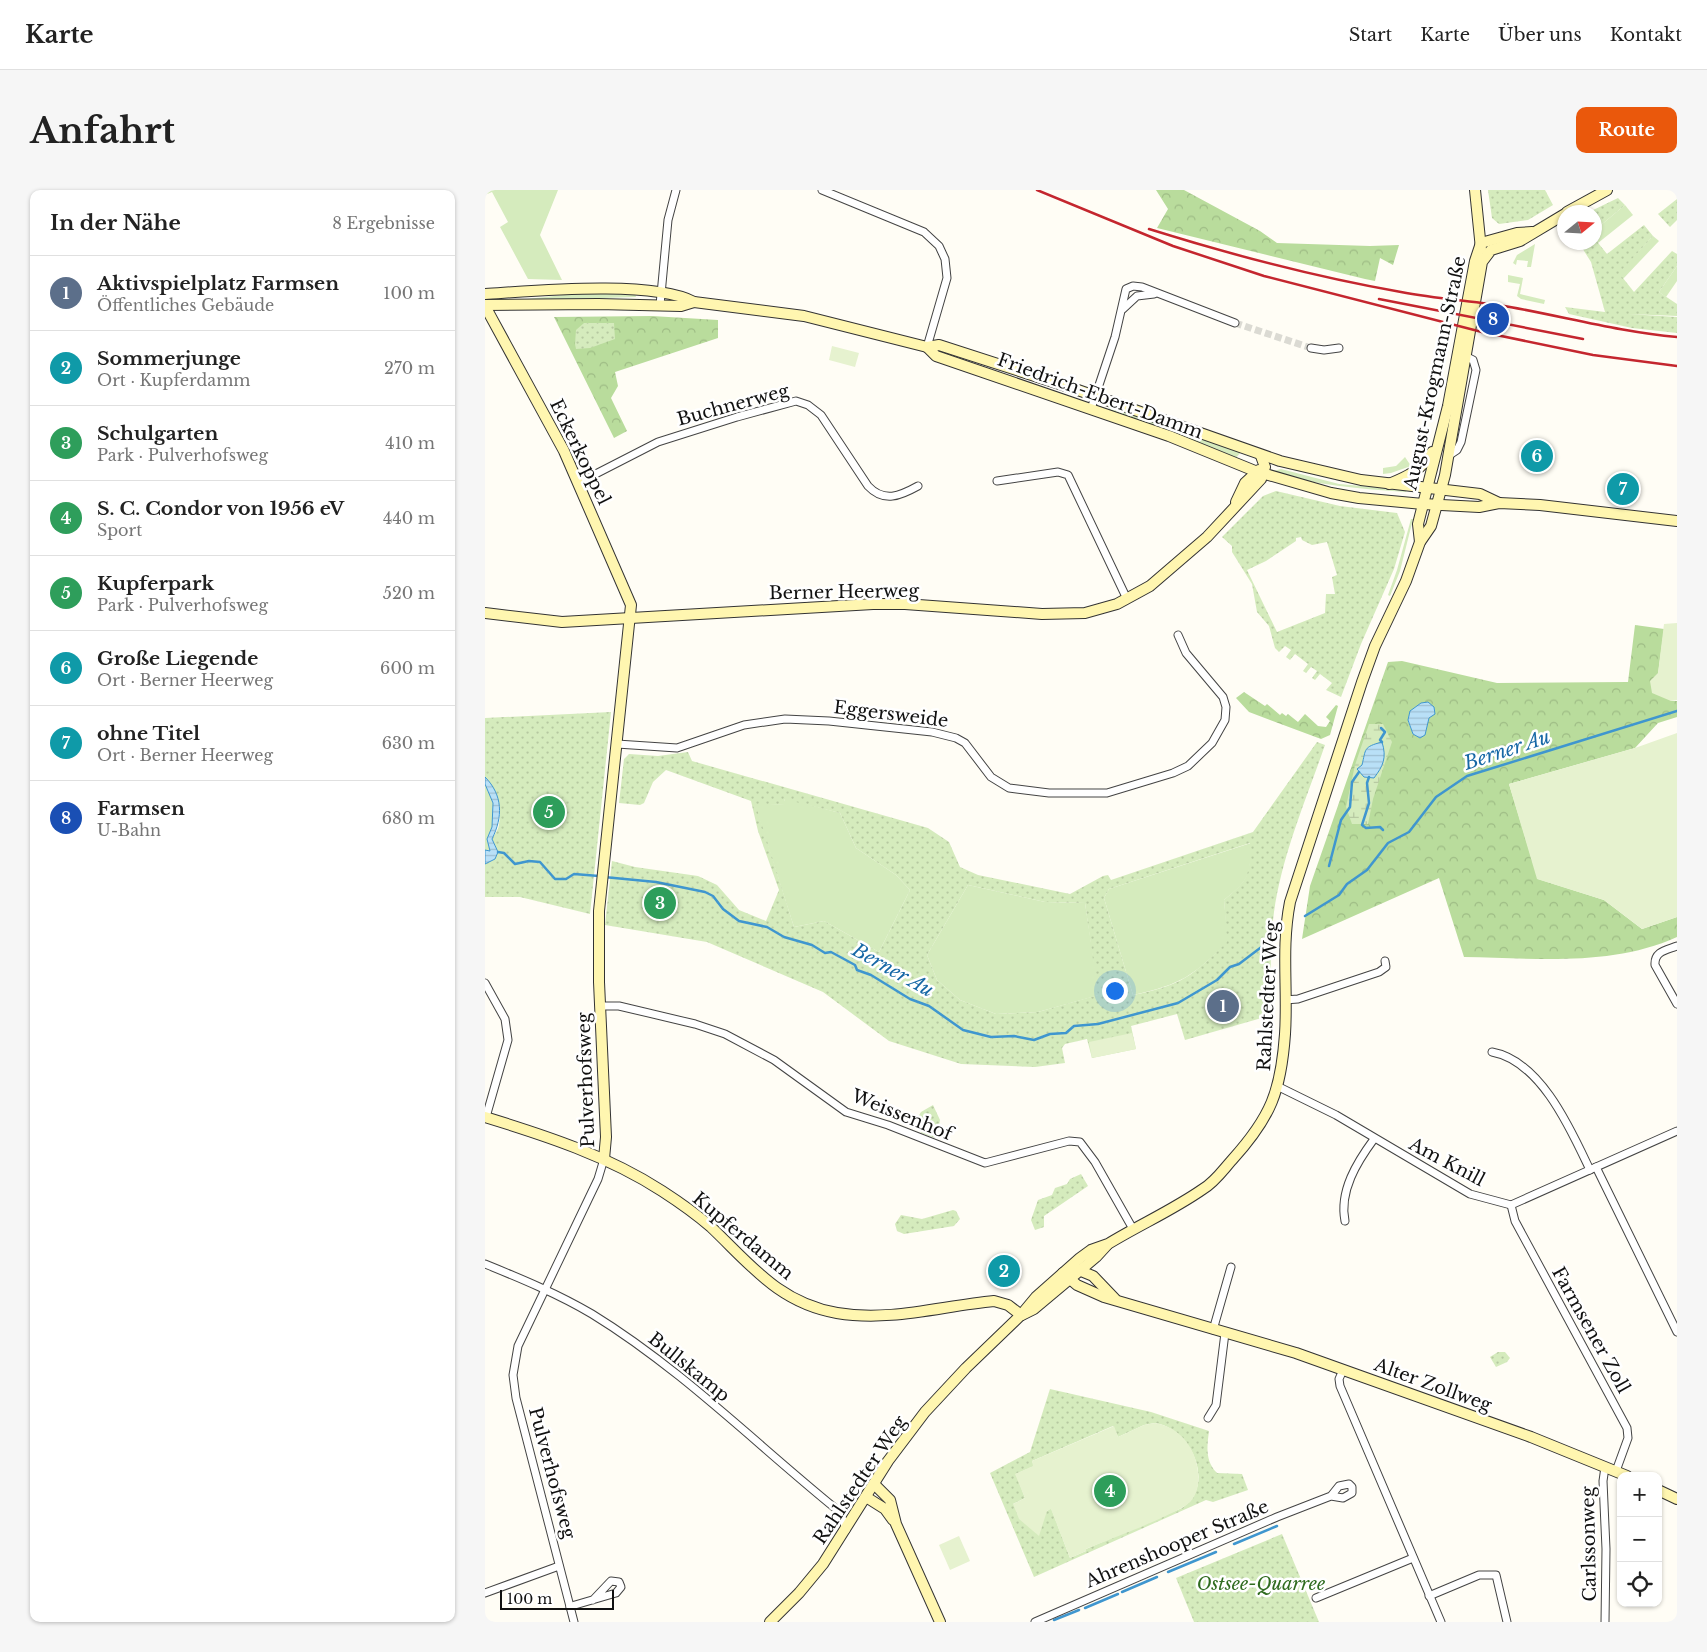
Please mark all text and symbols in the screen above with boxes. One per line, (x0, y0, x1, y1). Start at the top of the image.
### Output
text: Karte (25, 20, 94, 49)
text: Start (1349, 24, 1392, 46)
text: Karte (1420, 24, 1470, 46)
text: Über uns (1498, 24, 1582, 46)
text: Kontakt (1610, 24, 1682, 46)
button: Route (1576, 107, 1677, 153)
text: Anfahrt (30, 109, 175, 152)
north arrow (1557, 205, 1602, 250)
text: In der Nähe (50, 210, 181, 236)
text: 8 Ergebnisse (332, 213, 435, 233)
street label: August-Krogmann-Straße (1399, 254, 1471, 493)
text: Aktivspielplatz Farmsen (97, 272, 339, 295)
text: 1 (63, 283, 69, 303)
text: 100 m (383, 283, 435, 303)
text: Öffentliches Gebäude (97, 295, 274, 315)
pin: 8 (1477, 300, 1509, 338)
text: Sommerjunge (97, 347, 241, 370)
street label: Friedrich-Ebert-Damm (994, 349, 1206, 443)
text: 2 (61, 358, 71, 378)
text: 270 m (384, 358, 435, 378)
text: Ort · Kupferdamm (97, 370, 251, 390)
street label: Buchnerweg (674, 379, 792, 431)
street label: Eckerkoppel (545, 396, 615, 509)
text: Schulgarten (97, 422, 218, 445)
text: 3 (61, 433, 71, 453)
text: 410 m (385, 433, 435, 453)
pin: 6 (1521, 437, 1553, 475)
text: Park · Pulverhofsweg (97, 445, 268, 465)
pin: 7 (1607, 470, 1639, 508)
text: S. C. Condor von 1956 eV (97, 497, 344, 520)
text: 4 (61, 508, 71, 528)
text: 440 m (383, 508, 435, 528)
text: Sport (97, 520, 142, 540)
text: Kupferpark (97, 572, 214, 595)
street label: Berner Heerweg (769, 580, 920, 604)
text: 5 (61, 583, 71, 603)
text: 520 m (383, 583, 435, 603)
text: Park · Pulverhofsweg (97, 595, 268, 615)
text: Große Liegende (97, 647, 258, 670)
text: 6 (61, 658, 71, 678)
text: 600 m (380, 658, 435, 678)
text: Ort · Berner Heerweg (97, 670, 273, 690)
street label: Eggersweide (832, 696, 950, 732)
text: ohne Titel (97, 722, 200, 745)
water label: Berner Au (1460, 725, 1553, 775)
text: 7 (62, 733, 70, 753)
text: 630 m (382, 733, 435, 753)
text: Ort · Berner Heerweg (97, 745, 273, 765)
pin: 5 (533, 793, 565, 831)
text: Farmsen (97, 797, 185, 820)
text: 8 (61, 808, 71, 828)
text: 680 m (382, 808, 435, 828)
text: U-Bahn (97, 820, 161, 840)
pin: 3 (644, 884, 676, 922)
street label: Rahlstedter Weg (1253, 920, 1283, 1072)
water label: Berner Au (847, 938, 938, 1002)
your location (1102, 978, 1128, 1004)
pin: 1 (1207, 987, 1239, 1025)
street label: Pulverhofsweg (573, 1012, 599, 1148)
street label: Weissenhof (847, 1084, 958, 1146)
street label: Am Knill (1404, 1132, 1489, 1191)
street label: Kupferdamm (688, 1187, 798, 1285)
pin: 2 (988, 1252, 1020, 1290)
street label: Farmsener Zoll (1547, 1263, 1635, 1397)
street label: Bullskamp (644, 1328, 734, 1406)
street label: Alter Zollweg (1370, 1353, 1495, 1417)
street label: Pulverhofsweg (524, 1405, 580, 1541)
street label: Rahlstedter Weg (809, 1411, 911, 1548)
pin: 4 (1094, 1472, 1126, 1510)
map controls (1617, 1472, 1662, 1607)
button: + (1617, 1472, 1662, 1517)
street label: Carlssonweg (1577, 1486, 1601, 1602)
street label: Ahrenshooper Straße (1081, 1495, 1272, 1593)
button: − (1617, 1517, 1662, 1562)
button: locate (1617, 1562, 1662, 1607)
park label: Ostsee-Quarree (1197, 1573, 1325, 1595)
scale bar (500, 1587, 614, 1610)
text: 100 m (507, 1590, 552, 1608)

